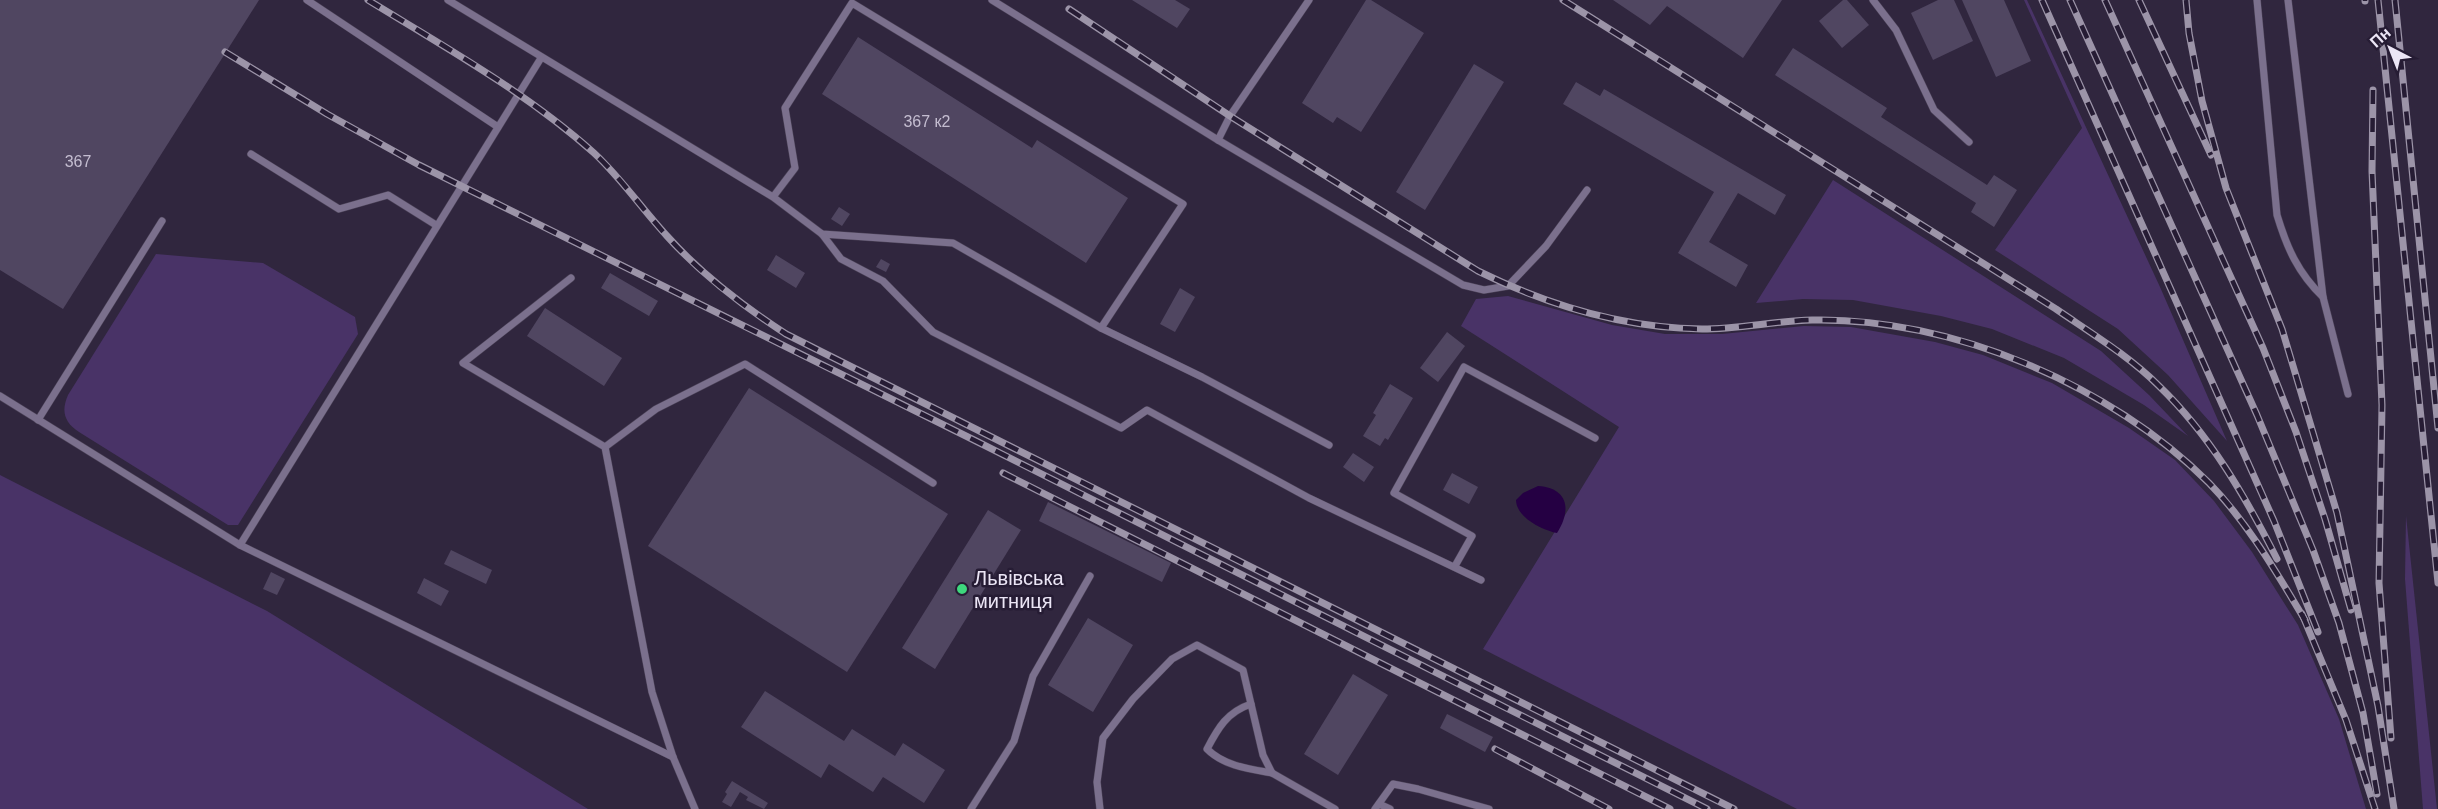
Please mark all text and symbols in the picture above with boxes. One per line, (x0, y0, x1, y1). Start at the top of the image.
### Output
north arrow (2360, 18, 2420, 78)
text: Пн (2367, 24, 2394, 51)
house number: 367 к2 (903, 113, 951, 130)
house number: 367 (65, 153, 91, 170)
place label: Львівська митниця (974, 567, 1065, 612)
marker: Львівська митниця (955, 582, 969, 596)

